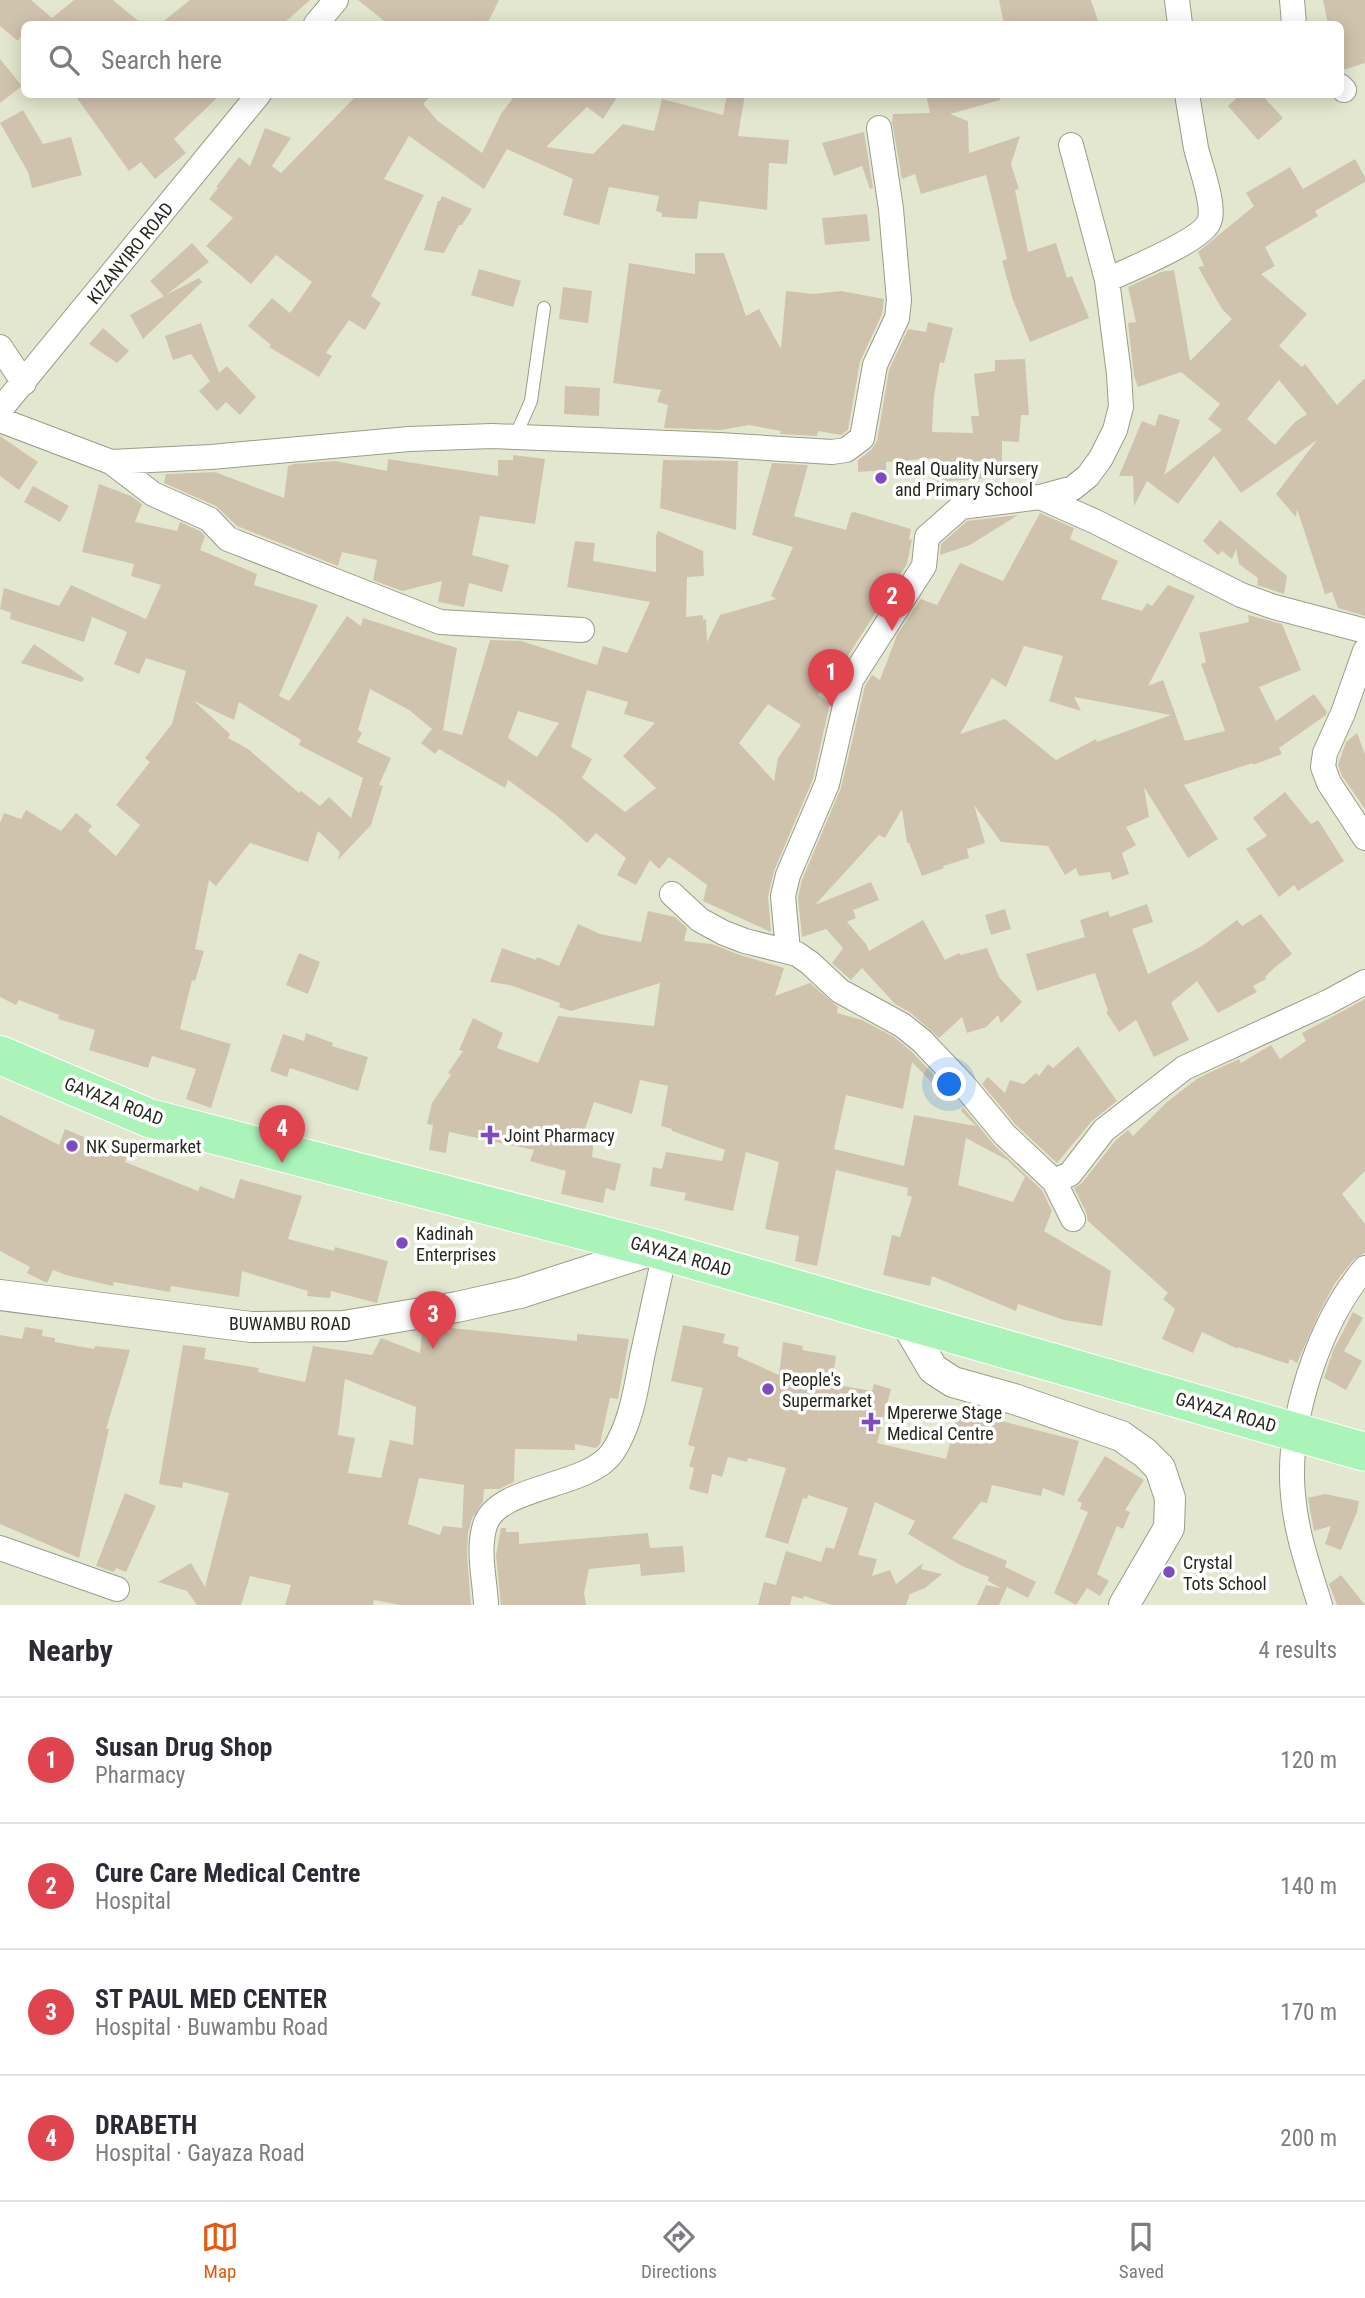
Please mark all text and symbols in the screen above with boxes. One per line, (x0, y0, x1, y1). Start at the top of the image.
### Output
search box (21, 21, 1344, 98)
icon: search (45, 41, 83, 79)
text: Search here (101, 45, 222, 75)
street label: KIZANYIRO ROAD (83, 198, 177, 308)
place label: Real Quality Nursery and Primary School (895, 458, 1039, 500)
marker: Real Quality Nursery and Primary School (873, 470, 889, 486)
pin: 2 (869, 573, 915, 631)
pin: 1 (808, 649, 854, 707)
your location (932, 1067, 966, 1101)
street label: GAYAZA ROAD (62, 1073, 166, 1129)
pin: 4 (259, 1105, 305, 1163)
place label: Joint Pharmacy (504, 1125, 615, 1146)
marker: Joint Pharmacy (482, 1127, 498, 1143)
place label: NK Supermarket (86, 1136, 201, 1157)
marker: NK Supermarket (64, 1138, 80, 1154)
place label: Kadinah Enterprises (416, 1223, 496, 1265)
street label: GAYAZA ROAD (628, 1232, 734, 1280)
marker: Kadinah Enterprises (394, 1235, 410, 1251)
pin: 3 (410, 1291, 456, 1349)
street label: BUWAMBU ROAD (229, 1313, 351, 1334)
place label: People's Supermarket (782, 1369, 872, 1411)
marker: People's Supermarket (760, 1381, 776, 1397)
street label: GAYAZA ROAD (1173, 1388, 1279, 1436)
place label: Mpererwe Stage Medical Centre (887, 1402, 1002, 1444)
marker: Mpererwe Stage Medical Centre (861, 1412, 881, 1432)
place label: Crystal Tots School (1183, 1552, 1267, 1594)
marker: Crystal Tots School (1161, 1564, 1177, 1580)
text: Nearby (28, 1633, 113, 1668)
text: 4 results (1259, 1637, 1337, 1664)
text: Susan Drug Shop (95, 1732, 272, 1762)
text: 1 (45, 1747, 57, 1774)
text: 120 m (1280, 1747, 1337, 1774)
text: Pharmacy (95, 1762, 185, 1789)
text: Cure Care Medical Centre (95, 1858, 360, 1888)
text: 2 (45, 1873, 57, 1900)
text: 140 m (1280, 1873, 1337, 1900)
text: Hospital (95, 1888, 171, 1915)
text: ST PAUL MED CENTER (95, 1984, 327, 2014)
text: 3 (45, 1999, 57, 2026)
text: 170 m (1280, 1999, 1337, 2026)
text: Hospital · Buwambu Road (95, 2014, 328, 2041)
text: DRABETH (95, 2110, 197, 2140)
text: 4 (45, 2125, 57, 2152)
text: 200 m (1280, 2125, 1337, 2152)
text: Hospital · Gayaza Road (95, 2140, 305, 2167)
tab: Map (201, 2218, 239, 2283)
tab: Directions (641, 2218, 717, 2283)
tab: Saved (1119, 2218, 1164, 2283)

